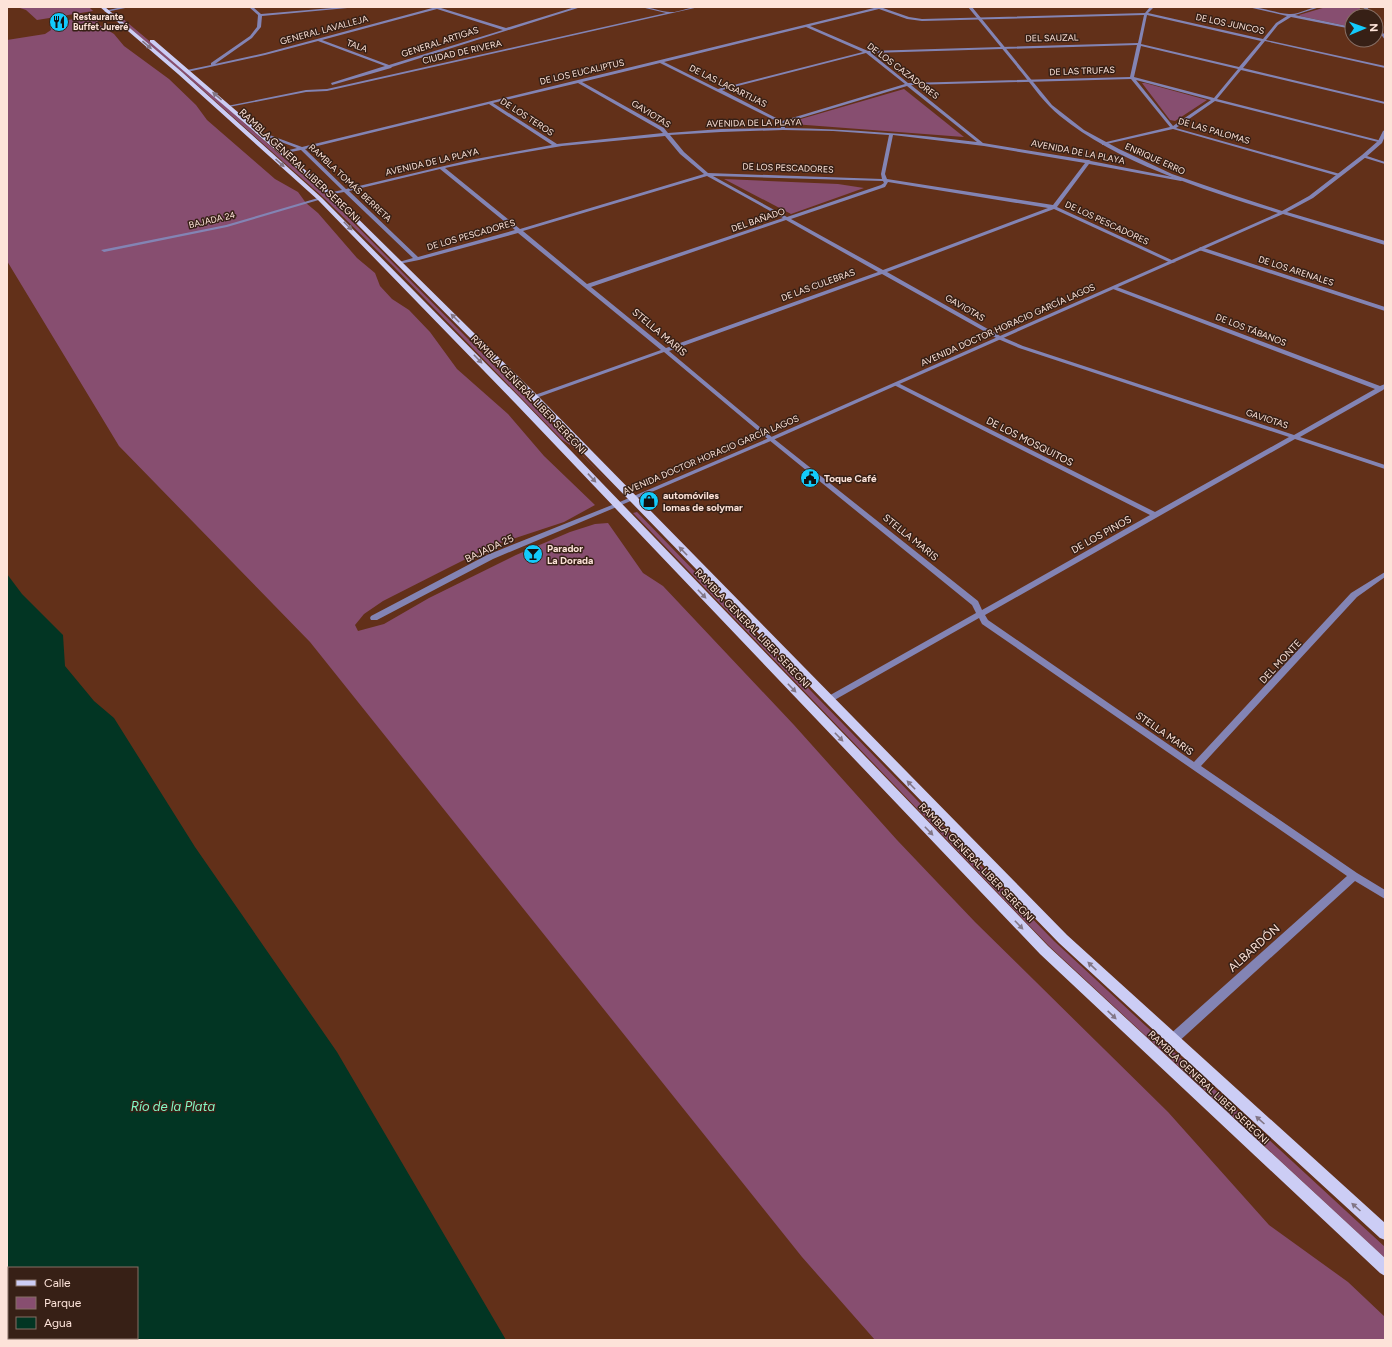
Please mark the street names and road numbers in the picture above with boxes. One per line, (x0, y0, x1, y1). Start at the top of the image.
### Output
street label: DE LOS JUNCOS (1195, 11, 1266, 36)
street label: GENERAL LAVALLEJA (279, 12, 369, 47)
street label: GENERAL ARTIGAS (400, 24, 480, 59)
street label: DEL SAUZAL (1025, 32, 1079, 43)
street label: TALA (345, 37, 369, 54)
street label: CIUDAD DE RIVERA (421, 37, 503, 66)
street label: DE LOS CAZADORES (865, 40, 942, 101)
street label: DE LOS EUCALIPTUS (539, 56, 626, 87)
street label: DE LAS LAGARTIJAS (688, 62, 769, 109)
street label: DE LAS TRUFAS (1049, 64, 1115, 77)
street label: DE LOS TEROS (499, 95, 556, 138)
street label: GAVIOTAS (630, 97, 673, 130)
street label: RAMBLA GENERAL LIBER SEREGNI (236, 106, 363, 225)
street label: DE LAS PALOMAS (1177, 115, 1252, 146)
street label: AVENIDA DE LA PLAYA (706, 116, 802, 129)
street label: AVENIDA DE LA PLAYA (1030, 137, 1126, 166)
street label: ENRIQUE ERRO (1123, 140, 1187, 177)
street label: RAMBLA TOMÁS BERRETA (307, 141, 394, 224)
street label: AVENIDA DE LA PLAYA (384, 145, 480, 178)
street label: DE LOS PESCADORES (742, 160, 834, 175)
street label: DE LOS PESCADORES (1064, 198, 1151, 247)
street label: DEL BAÑADO (729, 205, 786, 234)
street label: BAJADA 24 (188, 209, 237, 230)
street label: DE LOS PESCADORES (425, 217, 517, 252)
street label: DE LOS ARENALES (1257, 253, 1336, 288)
street label: DE LAS CULEBRAS (779, 266, 857, 303)
street label: AVENIDA DOCTOR HORACIO GARCÍA LAGOS (919, 281, 1097, 368)
street label: GAVIOTAS (943, 292, 987, 324)
street label: STELLA MARIS (630, 306, 690, 359)
street label: DE LOS TÁBANOS (1214, 311, 1289, 348)
street label: RAMBLA GENERAL LIBER SEREGNI (468, 332, 589, 457)
street label: GAVIOTAS (1245, 406, 1290, 431)
street label: AVENIDA DOCTOR HORACIO GARCÍA LAGOS (621, 412, 801, 497)
street label: DE LOS MOSQUITOS (984, 414, 1076, 469)
street label: STELLA MARIS (880, 511, 941, 564)
street label: DE LOS PINOS (1069, 513, 1134, 556)
street label: BAJADA 25 (463, 531, 516, 565)
street label: RAMBLA GENERAL LIBER SEREGNI (692, 566, 813, 691)
street label: DEL MONTE (1257, 636, 1304, 686)
street label: STELLA MARIS (1133, 709, 1196, 758)
street label: RAMBLA GENERAL LIBER SEREGNI (916, 800, 1037, 925)
street label: ALBARDÓN (1225, 921, 1283, 975)
street label: RAMBLA GENERAL LIBER SEREGNI (1145, 1028, 1272, 1147)

